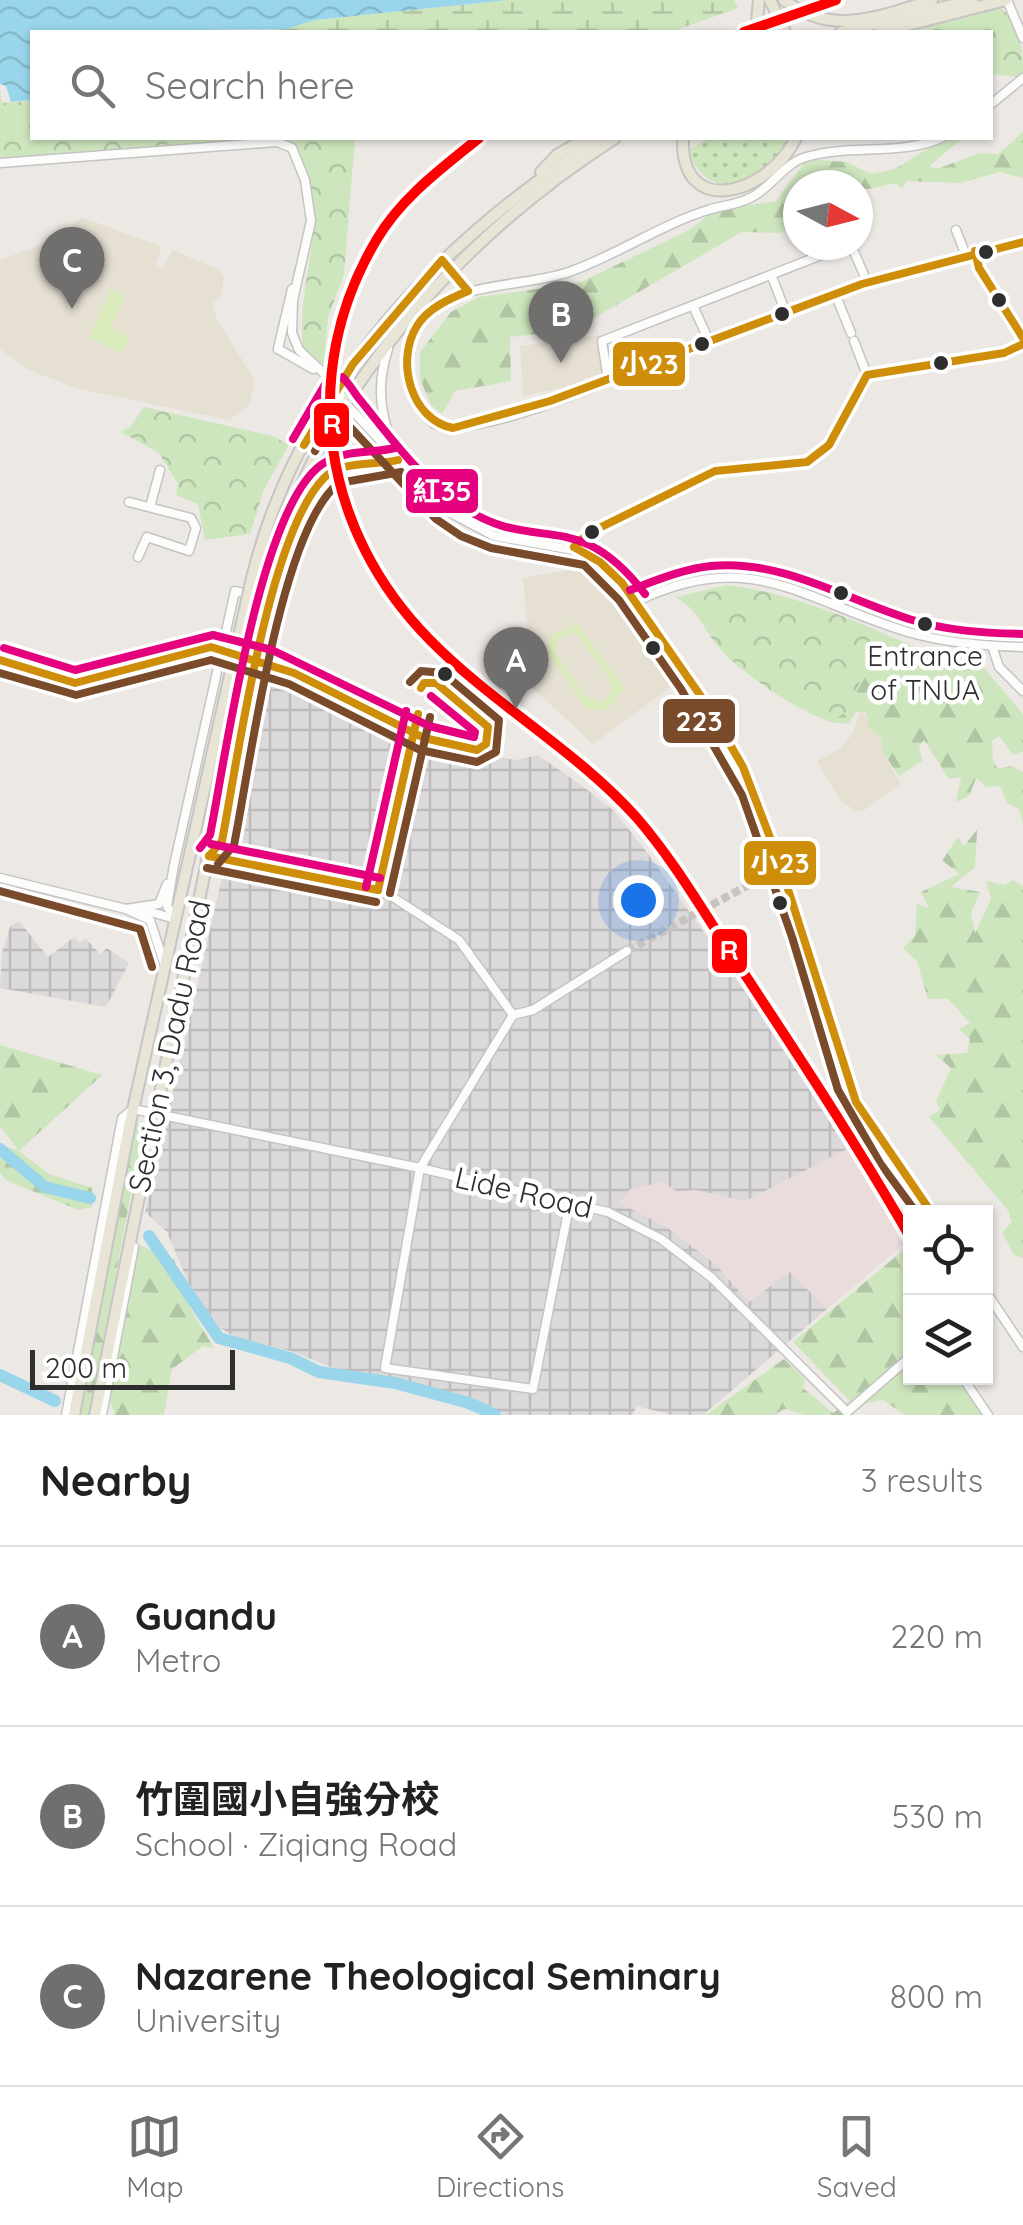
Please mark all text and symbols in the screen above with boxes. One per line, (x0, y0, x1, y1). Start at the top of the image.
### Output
search box (30, 30, 993, 140)
icon: search (65, 58, 120, 113)
text: Search here (145, 61, 355, 109)
north arrow (783, 170, 873, 260)
pin: C (40, 226, 104, 309)
unlabelled marker (976, 242, 996, 262)
pin: B (528, 280, 594, 363)
unlabelled marker (989, 290, 1009, 310)
unlabelled marker (772, 304, 792, 324)
unlabelled marker (692, 334, 712, 354)
line badge: 小23 (611, 340, 687, 388)
text: 小23 (620, 346, 678, 381)
unlabelled marker (931, 353, 951, 373)
line badge: R (312, 401, 351, 449)
text: R (322, 406, 342, 441)
line badge: 紅35 (404, 467, 480, 515)
text: 紅35 (412, 473, 472, 508)
unlabelled marker (582, 522, 602, 542)
unlabelled marker (831, 583, 851, 603)
marker: Entrance of TNUA (915, 614, 935, 634)
pin: A (484, 626, 548, 709)
unlabelled marker (643, 638, 663, 658)
place label: Entrance of TNUA (867, 638, 983, 707)
unlabelled marker (435, 664, 455, 684)
line badge: 223 (661, 697, 737, 745)
text: 223 (676, 703, 722, 738)
line badge: 小23 (742, 839, 818, 887)
text: 小23 (751, 845, 809, 880)
your location (613, 875, 664, 926)
unlabelled marker (770, 893, 790, 913)
street label: Section 3, Dadu Road (119, 897, 219, 1195)
line badge: R (710, 927, 749, 975)
text: R (719, 932, 739, 967)
street label: Lide Road (451, 1158, 597, 1226)
map controls (903, 1205, 993, 1385)
button: locate (903, 1205, 993, 1295)
button: layers (903, 1295, 993, 1385)
scale bar (30, 1345, 235, 1390)
text: 200 m (45, 1350, 127, 1385)
text: Nearby (40, 1454, 191, 1507)
text: 3 results (861, 1460, 983, 1500)
text: Guandu (135, 1592, 277, 1640)
text: A (62, 1616, 83, 1656)
text: 220 m (891, 1616, 983, 1656)
text: Metro (135, 1640, 221, 1680)
text: 竹圍國小自強分校 (135, 1775, 439, 1823)
text: B (62, 1796, 83, 1836)
text: 530 m (892, 1796, 983, 1836)
text: School · Ziqiang Road (135, 1824, 457, 1864)
text: Nazarene Theological Seminary (135, 1952, 721, 2000)
text: C (62, 1976, 83, 2016)
text: 800 m (890, 1976, 983, 2016)
text: University (135, 2000, 281, 2040)
tab: Map (126, 2109, 183, 2204)
tab: Directions (436, 2109, 564, 2204)
tab: Saved (817, 2109, 897, 2204)

